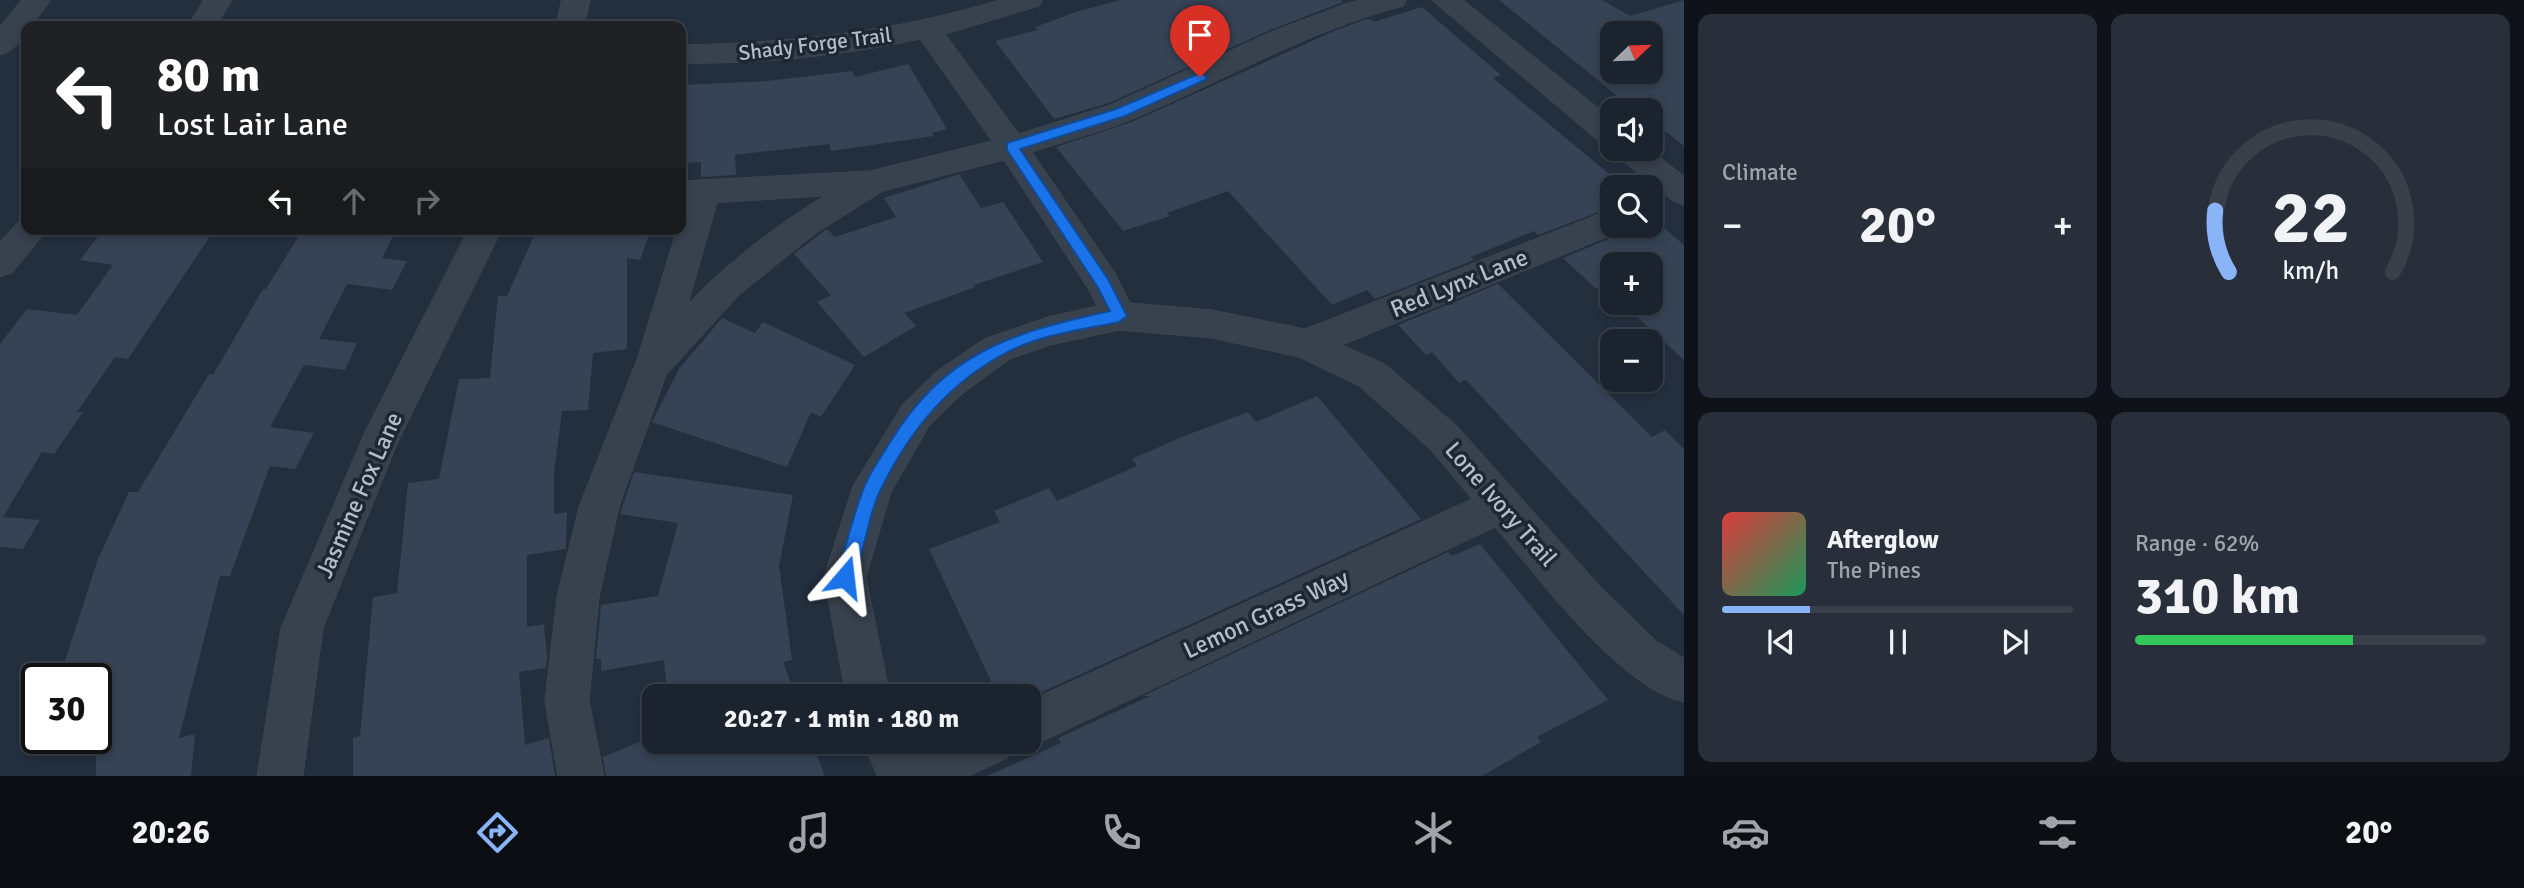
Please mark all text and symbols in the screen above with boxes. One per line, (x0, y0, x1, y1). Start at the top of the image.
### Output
pin (1170, 5, 1230, 77)
icon: arrive (1181, 16, 1219, 54)
north arrow (1600, 21, 1662, 84)
map controls (1600, 21, 1663, 392)
street label: Shady Forge Trail (737, 22, 893, 66)
text: 80 m (157, 45, 260, 105)
icon: left (42, 49, 133, 140)
button: sound (1600, 98, 1663, 161)
text: Lost Lair Lane (157, 105, 348, 144)
text: Climate (1722, 158, 1798, 187)
text: 22 (2271, 174, 2350, 263)
button: search (1600, 175, 1663, 238)
icon: left (262, 182, 300, 220)
icon: ahead (335, 182, 373, 220)
icon: right (408, 182, 446, 220)
text: 20° (1859, 193, 1936, 257)
text: − (1722, 202, 1743, 249)
text: + (2052, 202, 2073, 249)
street label: Red Lynx Lane (1386, 242, 1532, 324)
button: + (1600, 252, 1663, 315)
text: km/h (2282, 255, 2339, 286)
button: − (1600, 329, 1663, 392)
street label: Jasmine Fox Lane (309, 407, 409, 583)
street label: Lone Ivory Trail (1439, 435, 1563, 573)
text: Afterglow (1827, 524, 1939, 556)
text: Range · 62% (2135, 529, 2259, 558)
position arrow (808, 540, 882, 614)
text: The Pines (1827, 556, 1921, 585)
street label: Lemon Grass Way (1179, 563, 1353, 665)
text: 310 km (2135, 564, 2300, 628)
icon: previous (1762, 623, 1800, 661)
icon: pause (1879, 623, 1917, 661)
icon: next (1996, 623, 2034, 661)
speed limit sign: 30 (21, 663, 112, 754)
text: 20:27 · 1 min · 180 m (724, 703, 959, 735)
icon: directions (473, 808, 522, 857)
icon: music (785, 808, 834, 857)
icon: phone (1097, 808, 1146, 857)
icon: climate (1409, 808, 1458, 857)
icon: car (1721, 808, 1770, 857)
icon: filters (2033, 808, 2082, 857)
text: 20:26 (132, 813, 210, 852)
text: 20° (2345, 813, 2392, 852)

